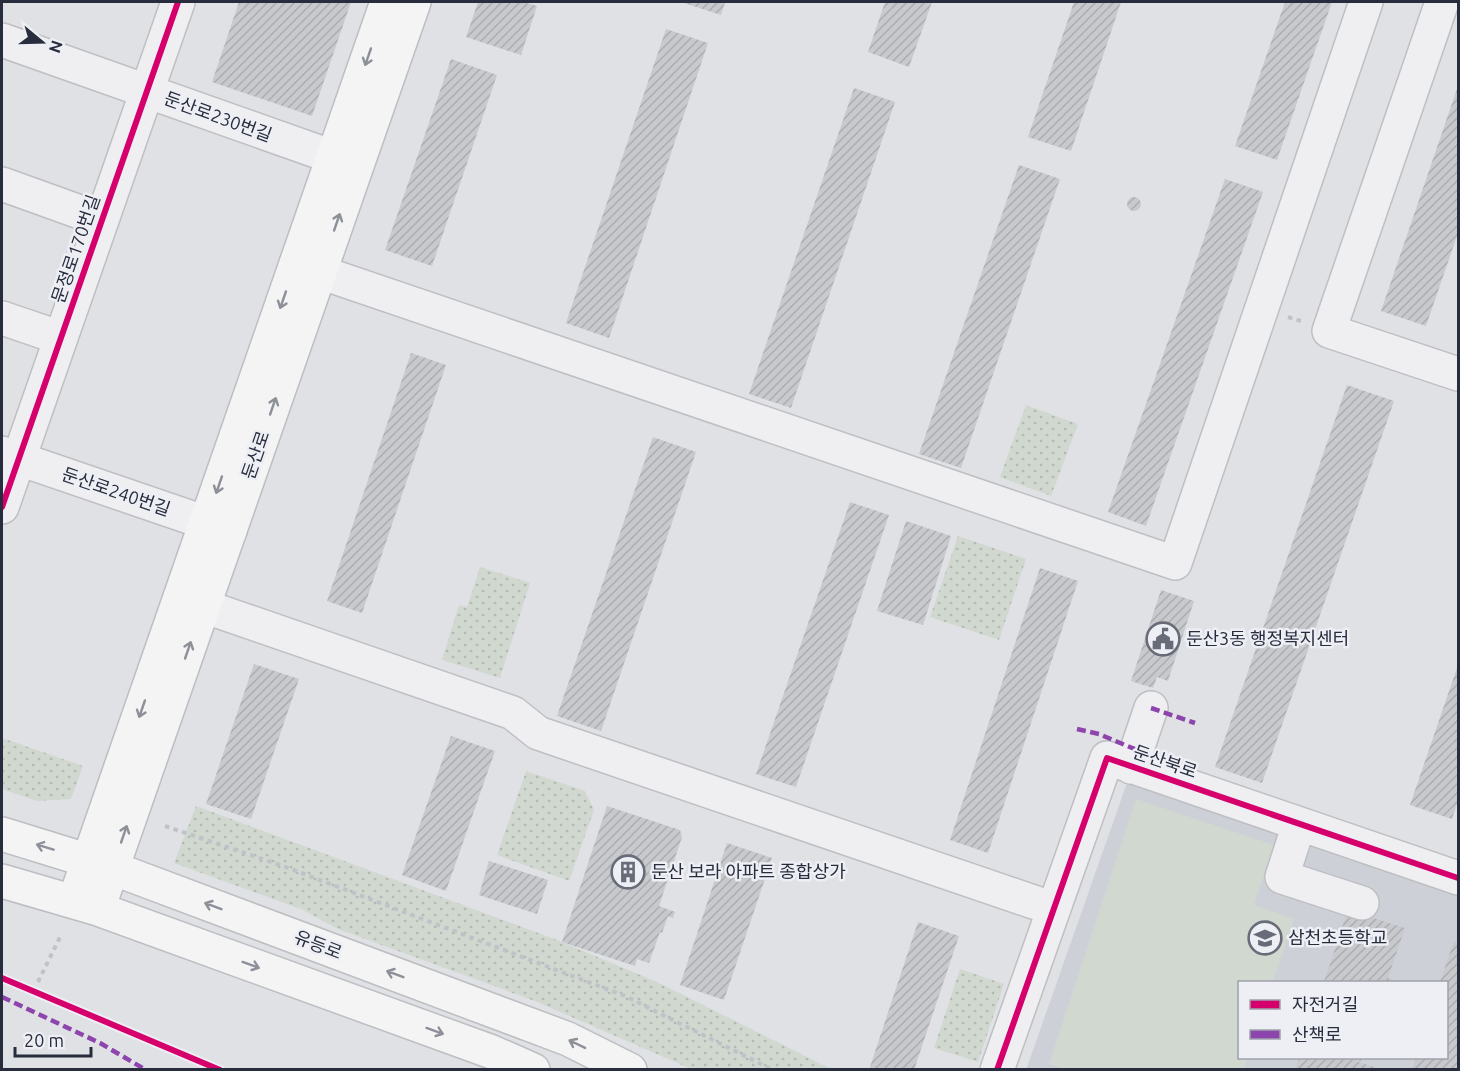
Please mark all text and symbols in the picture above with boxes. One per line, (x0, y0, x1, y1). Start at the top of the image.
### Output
north arrow (12, 12, 72, 72)
text: N (46, 38, 67, 55)
one-way arrow (361, 47, 372, 66)
street label: 둔산로230번길 (162, 87, 275, 145)
street label: 문정로170번길 (47, 192, 103, 305)
one-way arrow (332, 213, 343, 232)
one-way arrow (277, 291, 288, 310)
one-way arrow (268, 397, 279, 416)
street label: 둔산로 (238, 428, 273, 481)
street label: 둔산로240번길 (60, 463, 173, 519)
one-way arrow (213, 475, 224, 494)
public building icon: 둔산3동 행정복지센터 (1145, 621, 1181, 657)
place label: 둔산3동 행정복지센터 (1186, 628, 1349, 648)
one-way arrow (183, 641, 194, 660)
one-way arrow (135, 699, 146, 718)
street label: 둔산북로 (1131, 741, 1200, 781)
one-way arrow (119, 825, 130, 844)
one-way arrow (36, 841, 55, 852)
building icon: 둔산 보라 아파트 종합상가 (610, 854, 646, 890)
place label: 둔산 보라 아파트 종합상가 (651, 861, 846, 881)
one-way arrow (204, 899, 223, 910)
school or university icon: 삼천초등학교 (1247, 920, 1283, 956)
street label: 유등로 (292, 926, 345, 962)
place label: 삼천초등학교 (1288, 927, 1387, 947)
one-way arrow (241, 960, 260, 971)
one-way arrow (387, 968, 405, 979)
legend (1238, 981, 1448, 1059)
text: 자전거길 (1292, 994, 1358, 1014)
scale bar (15, 1020, 92, 1058)
text: 산책로 (1292, 1024, 1342, 1044)
one-way arrow (425, 1027, 443, 1038)
text: 20 m (24, 1030, 64, 1050)
one-way arrow (569, 1038, 587, 1050)

